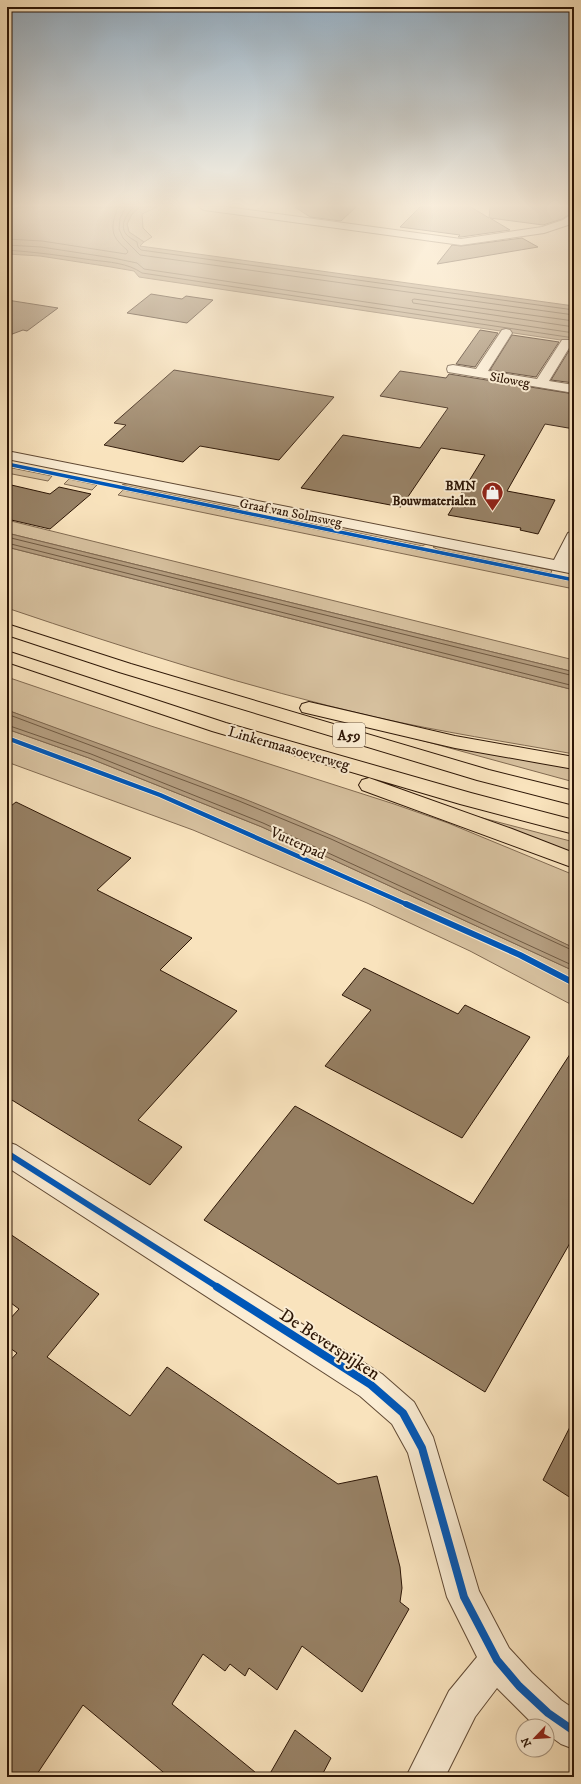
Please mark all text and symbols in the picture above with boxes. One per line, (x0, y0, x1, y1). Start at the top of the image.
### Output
street label: Siloweg (489, 369, 532, 391)
place label: BMN Bouwmaterialen (392, 478, 476, 509)
shop icon: BMN Bouwmaterialen (479, 479, 505, 512)
street label: Graaf van Solmsweg (238, 495, 344, 531)
street label: Linkermaasoeverweg (226, 722, 353, 775)
road number: A59 (333, 723, 365, 747)
street label: Vutterpad (266, 822, 329, 864)
street label: De Beverspijken (275, 1304, 384, 1386)
north arrow (515, 1718, 555, 1758)
text: N (519, 1735, 535, 1749)

